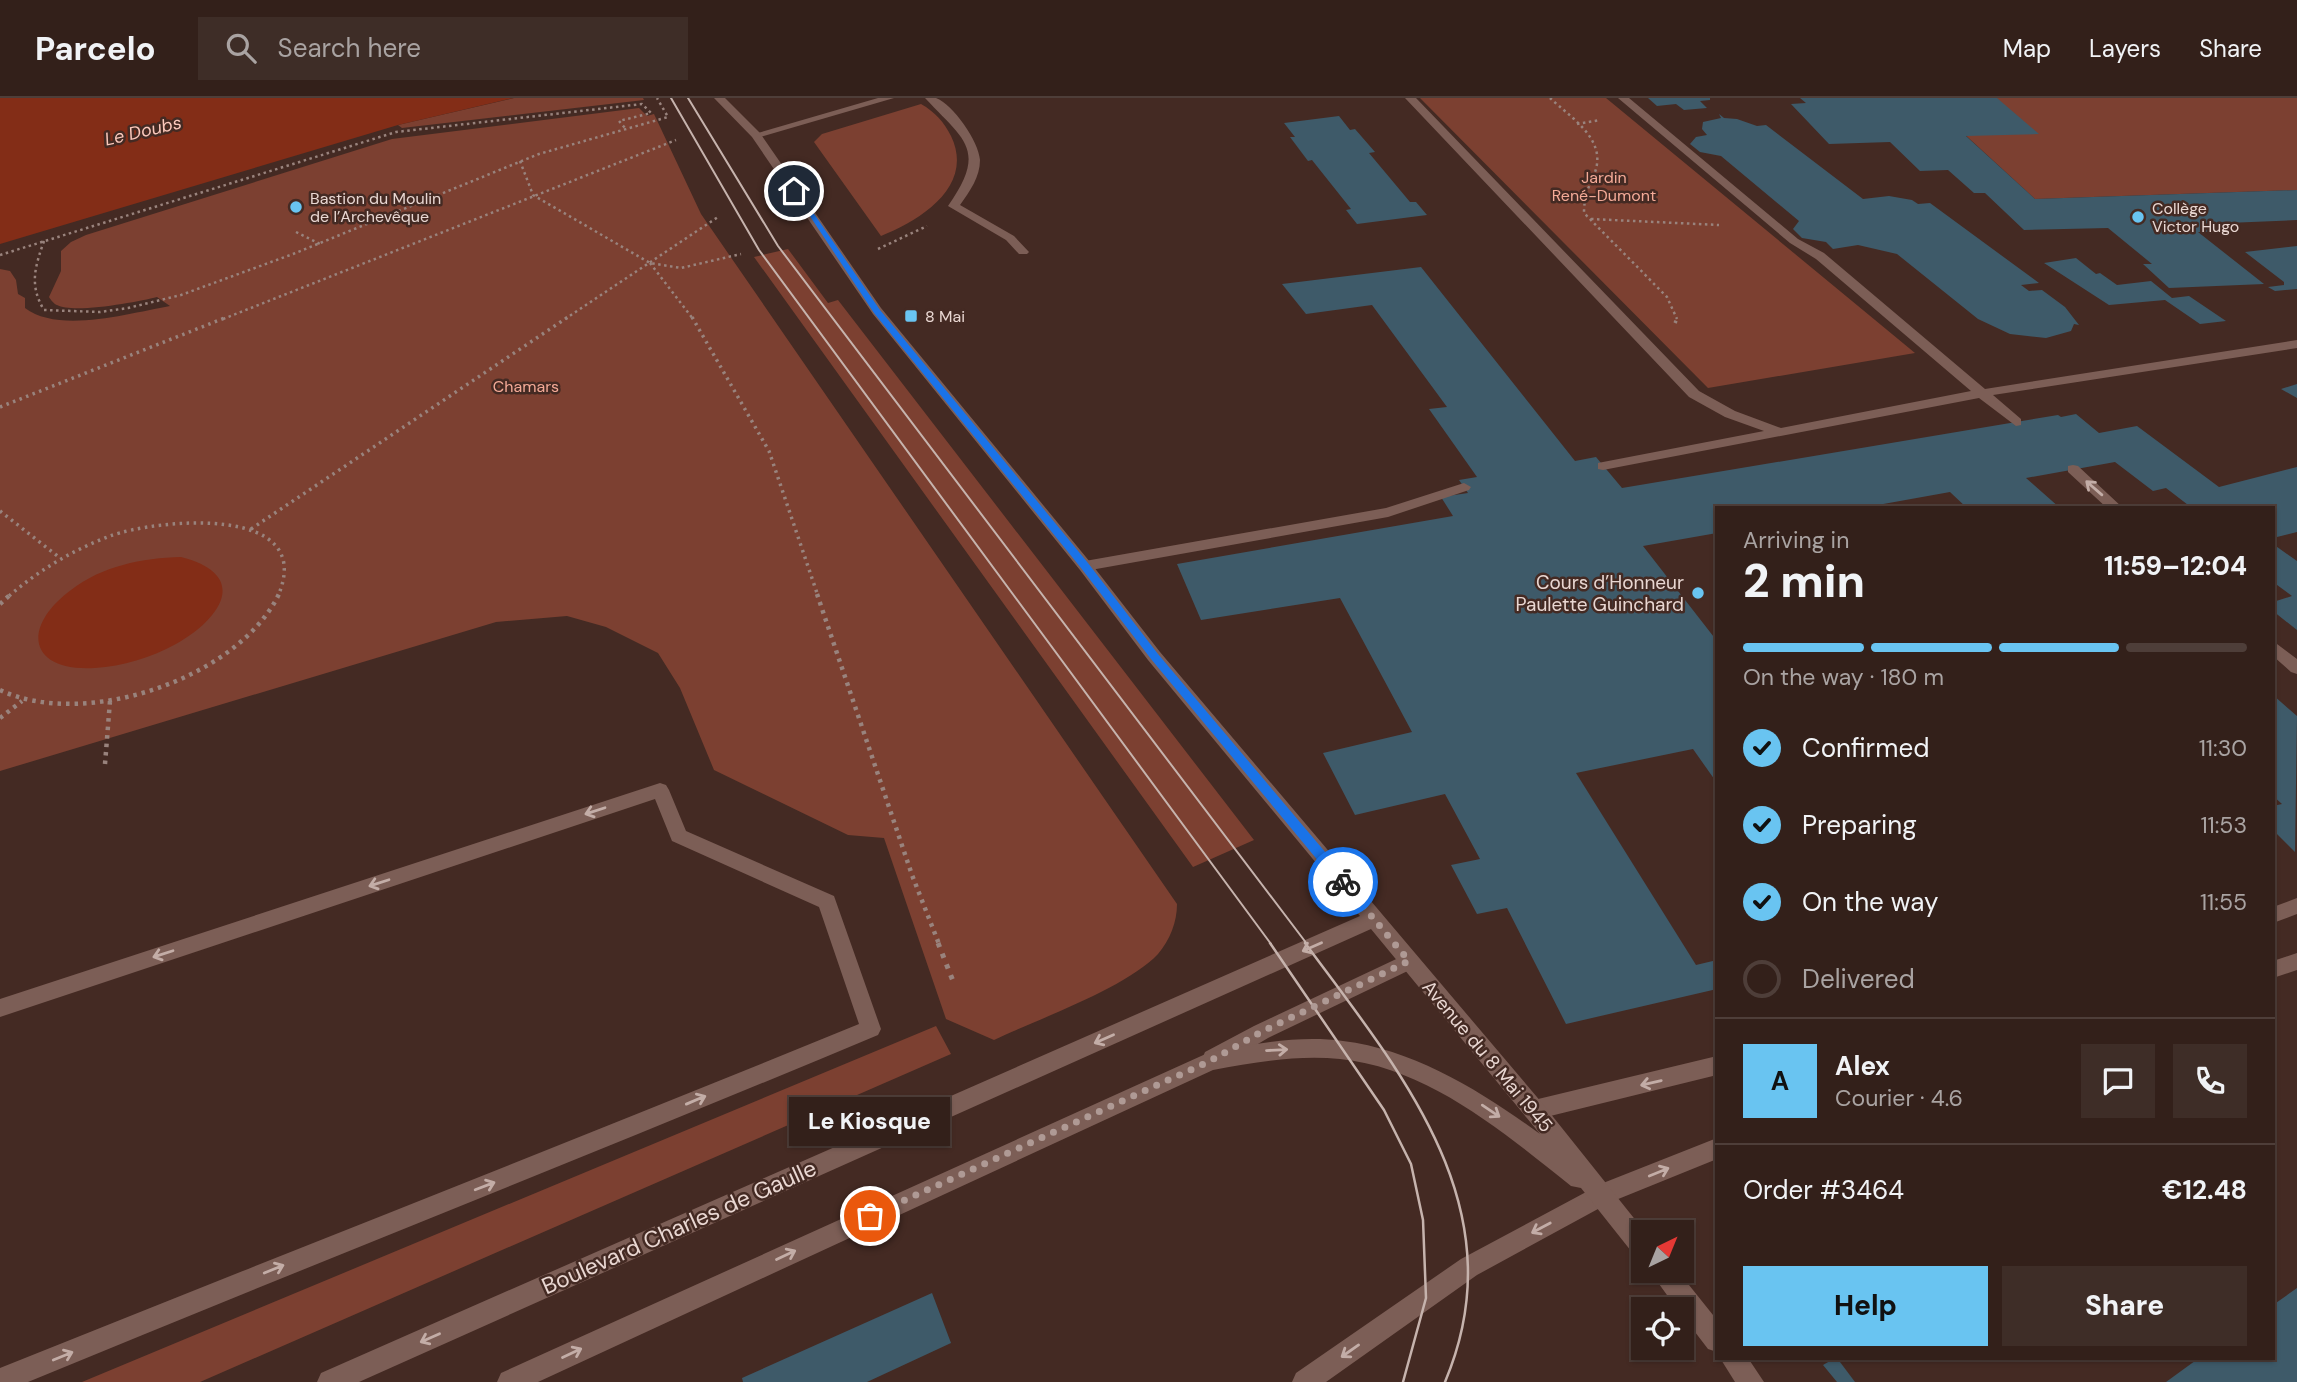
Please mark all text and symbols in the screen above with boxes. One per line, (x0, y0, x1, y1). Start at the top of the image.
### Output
search box (198, 17, 688, 80)
text: Parcelo (35, 27, 156, 70)
icon: search (222, 29, 260, 67)
text: Search here (278, 31, 421, 65)
text: Map (2003, 33, 2051, 64)
text: Layers (2089, 33, 2161, 64)
text: Share (2199, 33, 2262, 64)
water label: Le Doubs (102, 110, 184, 152)
pin (764, 161, 824, 221)
park label: Jardin René-Dumont (1552, 167, 1656, 206)
icon: home (775, 172, 813, 210)
place label: Bastion du Moulin de l’Archevêque (310, 188, 441, 227)
place label: Collège Victor Hugo (2152, 198, 2239, 237)
marker: Bastion du Moulin de l’Archevêque (288, 199, 304, 215)
marker: Collège Victor Hugo (2130, 209, 2146, 225)
place label: 8 Mai (925, 306, 965, 327)
marker: 8 Mai (903, 308, 919, 324)
park label: Chamars (493, 376, 559, 397)
one-way arrow (2086, 481, 2104, 497)
text: Arriving in (1743, 525, 1849, 555)
text: 11:59–12:04 (2104, 549, 2247, 583)
text: 2 min (1743, 551, 1865, 611)
place label: Cours d’Honneur Paulette Guinchard (1516, 570, 1684, 617)
marker: Cours d’Honneur Paulette Guinchard (1690, 585, 1706, 601)
text: On the way · 180 m (1743, 662, 1944, 692)
icon: check (1743, 729, 1781, 767)
text: Confirmed (1802, 731, 1929, 765)
text: 11:30 (2199, 733, 2247, 763)
one-way arrow (584, 806, 606, 819)
icon: check (1743, 806, 1781, 844)
text: Preparing (1802, 808, 1917, 842)
text: 11:53 (2200, 810, 2247, 840)
courier (1308, 847, 1378, 917)
icon: bike (1324, 863, 1362, 901)
one-way arrow (368, 878, 390, 890)
icon: check (1743, 883, 1781, 921)
text: On the way (1802, 885, 1938, 919)
text: 11:55 (2200, 887, 2247, 917)
one-way arrow (1301, 941, 1323, 954)
one-way arrow (152, 949, 174, 962)
text: Delivered (1802, 962, 1915, 996)
street label: Avenue du 8 Mai 1945 (1417, 975, 1559, 1138)
one-way arrow (1093, 1033, 1115, 1046)
one-way arrow (1265, 1044, 1288, 1057)
button: chat (2081, 1044, 2155, 1118)
button: phone (2173, 1044, 2247, 1118)
text: Alex (1835, 1049, 1890, 1083)
text: A (1771, 1064, 1789, 1098)
one-way arrow (1640, 1077, 1663, 1090)
text: Courier · 4.6 (1835, 1083, 1963, 1113)
one-way arrow (684, 1092, 706, 1105)
callout: Le Kiosque (790, 1097, 950, 1146)
one-way arrow (1481, 1104, 1500, 1118)
text: Le Kiosque (808, 1106, 931, 1136)
street label: Boulevard Charles de Gaulle (537, 1153, 821, 1301)
one-way arrow (1648, 1165, 1669, 1178)
text: Order #3464 (1743, 1173, 1904, 1207)
text: €12.48 (2162, 1173, 2247, 1207)
one-way arrow (474, 1178, 496, 1191)
pin (840, 1186, 900, 1246)
icon: bag (851, 1197, 889, 1235)
north arrow (1631, 1220, 1694, 1283)
map controls (1631, 1220, 1694, 1360)
one-way arrow (1531, 1222, 1552, 1235)
one-way arrow (775, 1248, 796, 1261)
one-way arrow (262, 1262, 284, 1275)
button: Help (1743, 1266, 1988, 1346)
button: Share (2002, 1266, 2247, 1346)
button: locate (1631, 1297, 1694, 1360)
one-way arrow (419, 1332, 441, 1345)
one-way arrow (1341, 1344, 1360, 1358)
one-way arrow (561, 1346, 583, 1359)
one-way arrow (52, 1349, 74, 1362)

